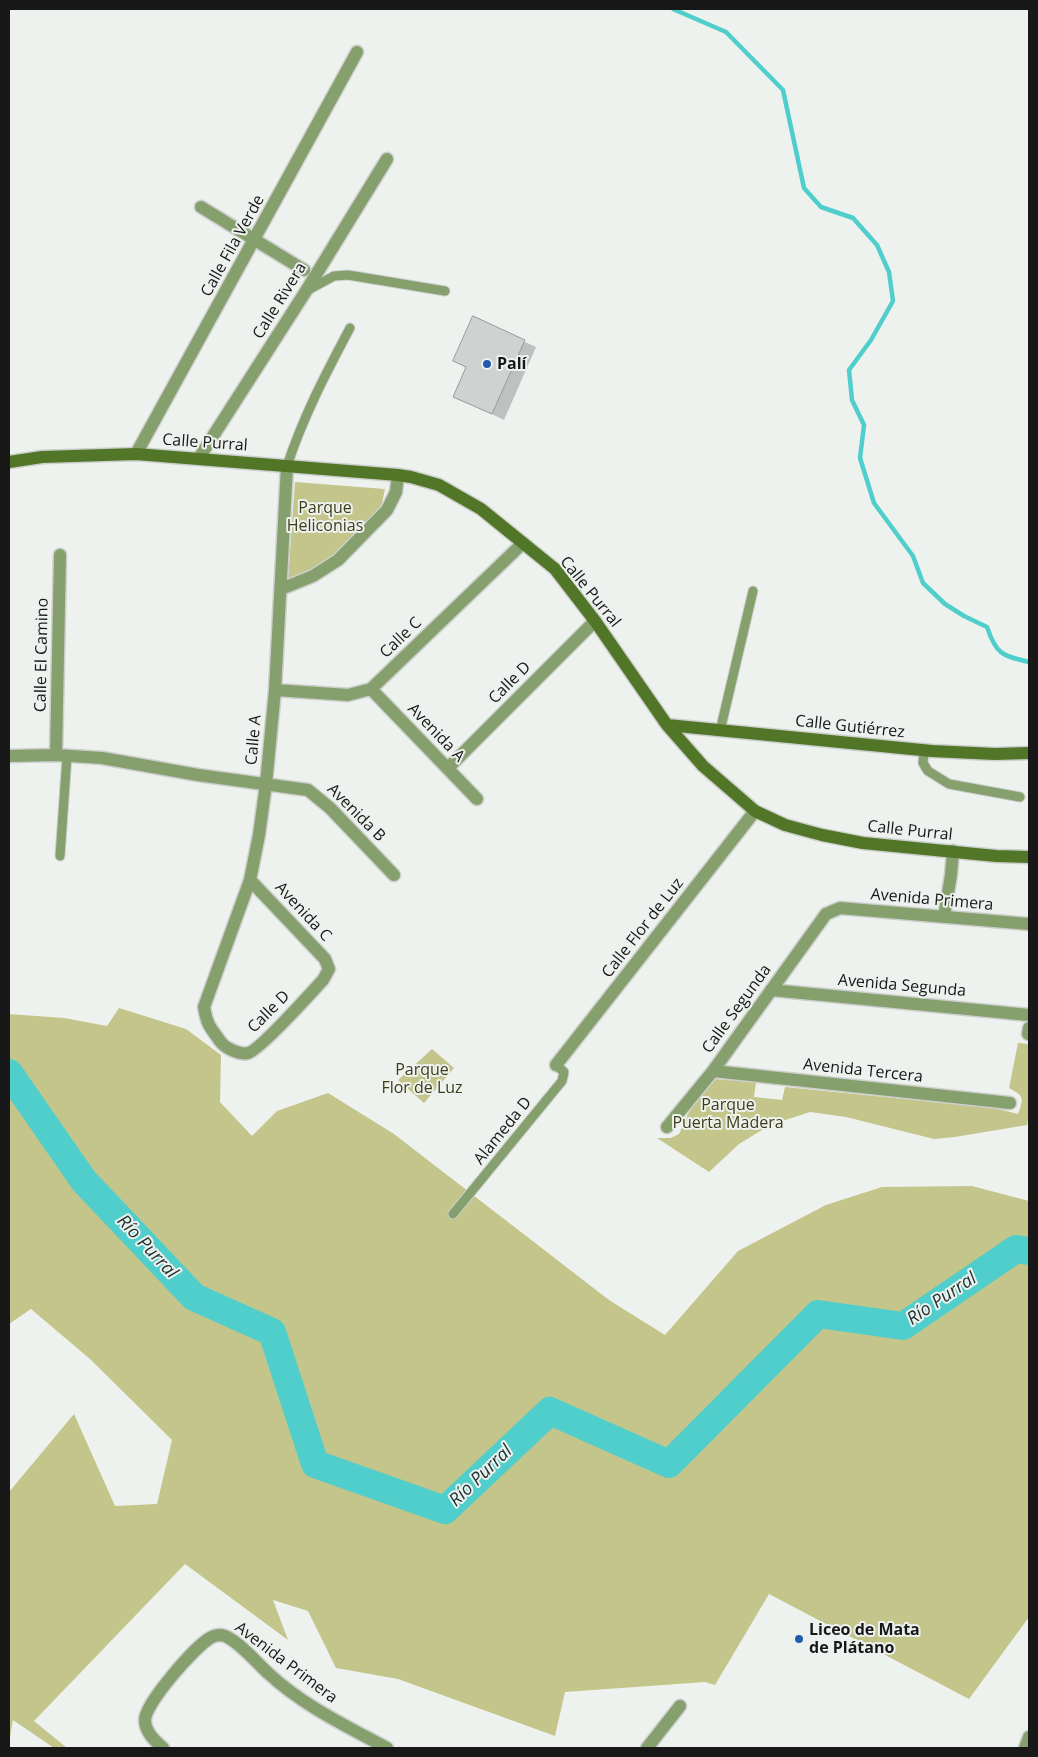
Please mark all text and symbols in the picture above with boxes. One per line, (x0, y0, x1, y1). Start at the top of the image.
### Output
street label: Calle Fila Verde (197, 192, 269, 300)
street label: Calle Rivera (249, 259, 311, 343)
place label: Palí (497, 354, 526, 374)
marker: Palí (481, 358, 493, 370)
street label: Calle Purral (162, 430, 248, 456)
park label: Parque Heliconias (287, 498, 363, 536)
street label: Calle Purral (556, 553, 624, 631)
street label: Calle El Camino (31, 598, 53, 712)
street label: Calle C (376, 614, 426, 662)
street label: Calle D (485, 658, 535, 708)
street label: Avenida A (403, 700, 469, 766)
street label: Calle Gutiérrez (794, 712, 906, 742)
street label: Calle A (242, 714, 266, 766)
street label: Avenida B (323, 780, 389, 846)
street label: Calle Purral (866, 817, 954, 845)
street label: Calle Flor de Luz (598, 874, 688, 982)
street label: Avenida C (271, 878, 335, 946)
street label: Avenida Primera (870, 885, 994, 915)
street label: Calle Segunda (698, 961, 776, 1057)
street label: Avenida Segunda (837, 971, 967, 1001)
street label: Calle D (244, 987, 294, 1037)
street label: Avenida Tercera (802, 1055, 924, 1087)
park label: Parque Flor de Luz (381, 1060, 463, 1098)
street label: Alameda D (470, 1093, 536, 1169)
park label: Parque Puerta Madera (672, 1095, 784, 1133)
water label: Río Purral (112, 1211, 182, 1283)
water label: Río Purral (903, 1268, 981, 1330)
water label: Río Purral (445, 1441, 517, 1511)
street label: Avenida Primera (231, 1618, 341, 1708)
place label: Liceo de Mata de Plátano (809, 1620, 920, 1658)
marker: Liceo de Mata de Plátano (793, 1633, 805, 1645)

